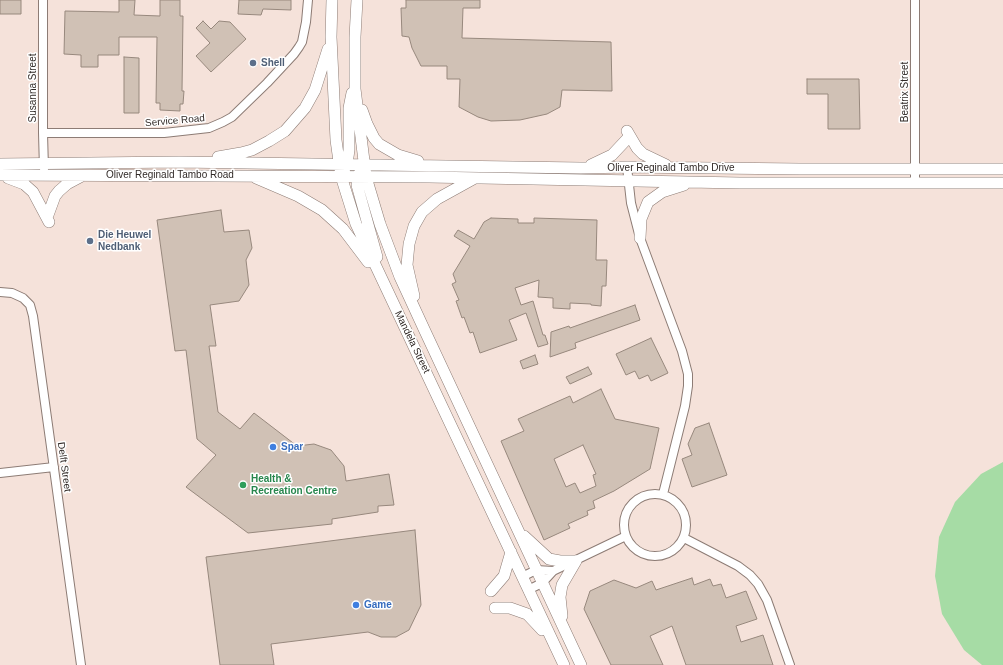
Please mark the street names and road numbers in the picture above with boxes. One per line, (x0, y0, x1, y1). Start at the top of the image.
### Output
street label: Susanna Street (27, 54, 39, 122)
street label: Beatrix Street (899, 62, 911, 122)
street label: Service Road (145, 112, 205, 130)
street label: Oliver Reginald Tambo Drive (607, 162, 735, 174)
street label: Oliver Reginald Tambo Road (106, 169, 234, 181)
street label: Mandela Street (392, 309, 432, 375)
street label: Delft Street (55, 441, 73, 493)

